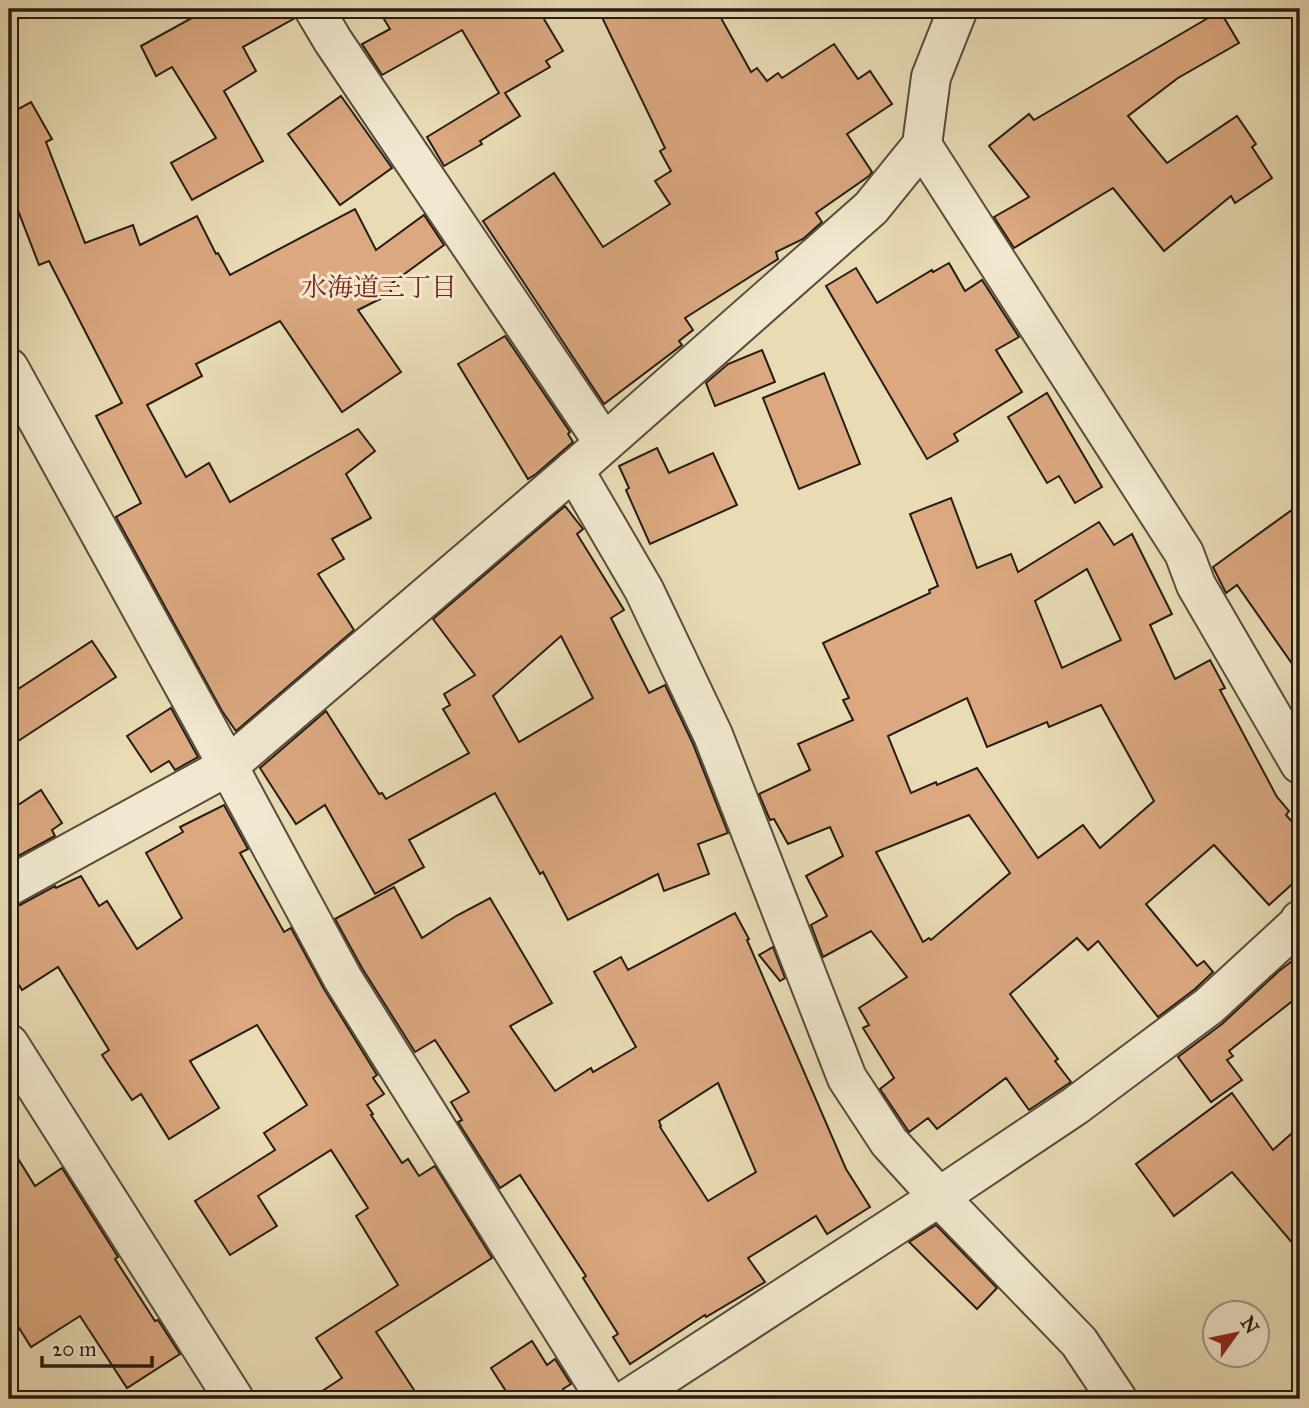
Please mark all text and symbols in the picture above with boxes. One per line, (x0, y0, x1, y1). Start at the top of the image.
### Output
district label: 水海道三丁目 (301, 271, 457, 303)
north arrow (1200, 1300, 1270, 1370)
text: N (1236, 1312, 1264, 1338)
scale bar (42, 1324, 152, 1368)
text: 20 m (52, 1336, 97, 1362)

